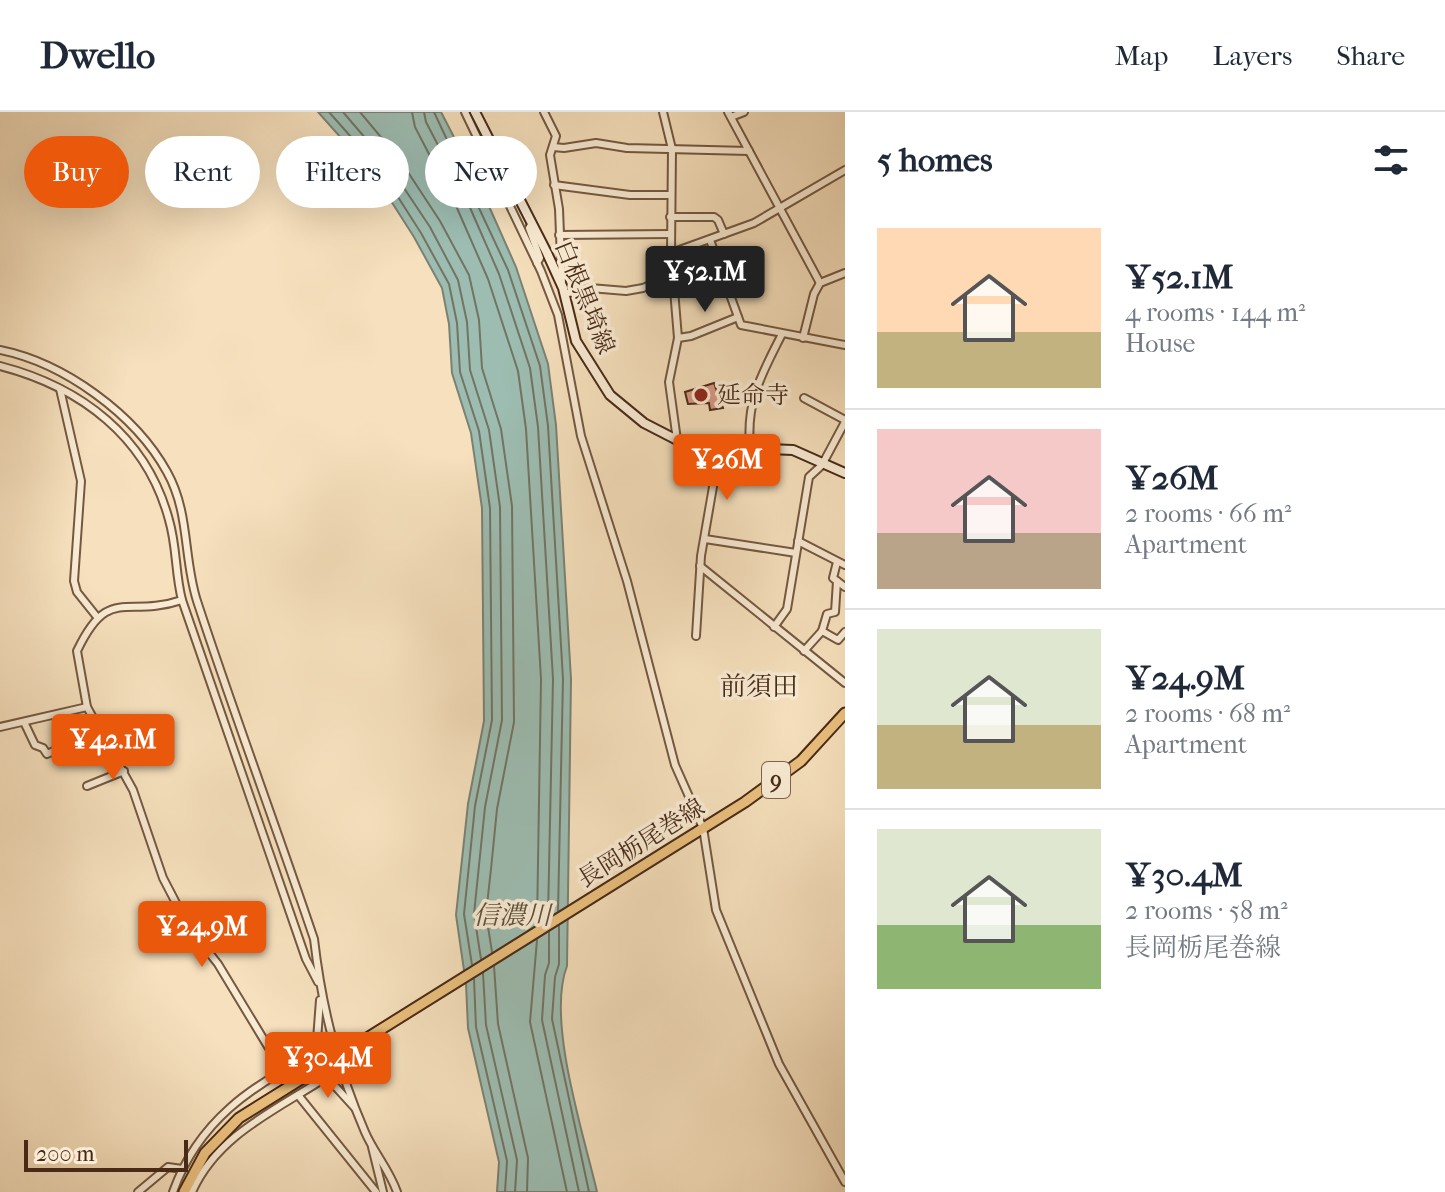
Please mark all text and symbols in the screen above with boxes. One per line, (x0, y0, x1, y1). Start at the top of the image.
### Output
text: Dwello (40, 33, 155, 78)
text: Map (1115, 39, 1168, 72)
text: Layers (1212, 39, 1292, 72)
text: Share (1336, 39, 1405, 72)
chip: Buy (24, 136, 129, 208)
chip: Rent (145, 136, 260, 208)
chip: Filters (276, 136, 409, 208)
chip: New (425, 136, 537, 208)
icon: filters (1369, 138, 1413, 182)
text: 5 homes (877, 140, 992, 180)
street label: 白根黒埼線 (550, 236, 620, 358)
pin: ¥52.1M (640, 246, 770, 314)
text: ¥52.1M (664, 256, 746, 287)
text: ¥52.1M (1125, 257, 1233, 297)
icon: home (941, 260, 1037, 356)
text: 4 rooms · 144 m² (1125, 297, 1305, 328)
text: House (1125, 328, 1195, 359)
place label: 延命寺 (717, 381, 789, 409)
marker: 延命寺 (692, 386, 710, 404)
pin: ¥26M (680, 434, 774, 502)
text: ¥26M (691, 444, 763, 475)
text: ¥26M (1125, 458, 1218, 498)
icon: home (941, 461, 1037, 557)
text: 2 rooms · 66 m² (1125, 498, 1291, 529)
text: Apartment (1125, 529, 1247, 560)
text: ¥24.9M (1125, 658, 1245, 698)
icon: home (941, 661, 1037, 757)
district label: 前須田 (720, 671, 798, 702)
text: 2 rooms · 68 m² (1125, 698, 1290, 729)
pin: ¥42.1M (48, 714, 178, 782)
text: ¥42.1M (69, 724, 157, 755)
text: Apartment (1125, 729, 1247, 760)
road number: 9 (762, 762, 790, 798)
street label: 長岡栃尾巻線 (573, 793, 709, 893)
text: ¥30.4M (1125, 855, 1243, 895)
icon: home (941, 861, 1037, 957)
text: 2 rooms · 58 m² (1125, 895, 1288, 926)
water label: 信濃川 (473, 900, 554, 931)
pin: ¥24.9M (137, 901, 267, 969)
text: ¥24.9M (156, 911, 248, 942)
text: 長岡栃尾巻線 (1125, 932, 1281, 963)
pin: ¥30.4M (263, 1032, 393, 1100)
text: ¥30.4M (283, 1042, 373, 1073)
scale bar (24, 1136, 188, 1172)
text: 200 m (36, 1141, 95, 1167)

